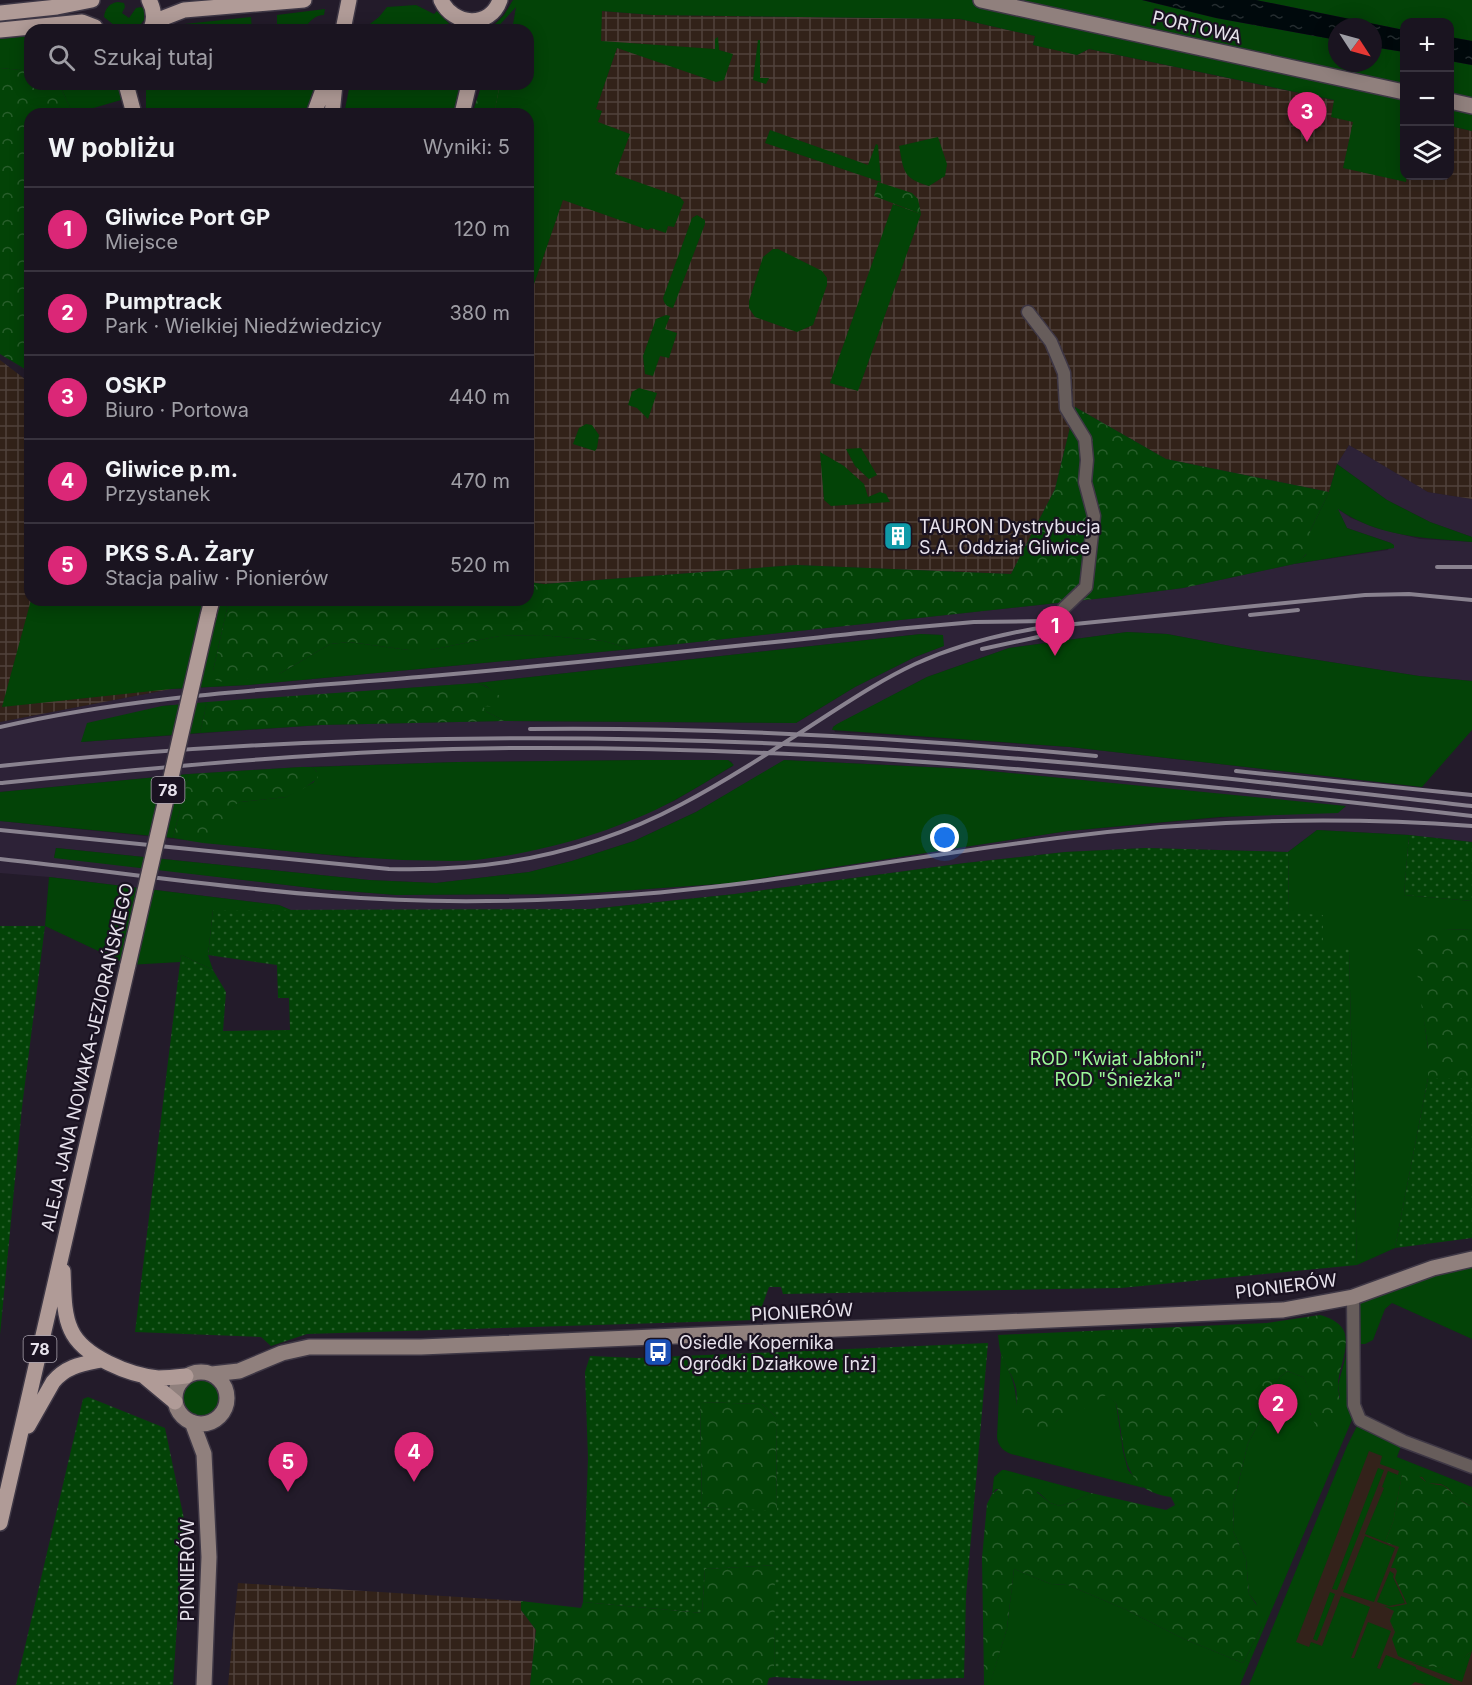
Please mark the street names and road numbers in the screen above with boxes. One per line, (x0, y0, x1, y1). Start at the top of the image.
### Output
street label: PORTOWA (1150, 7, 1244, 47)
road number: 78 (152, 777, 184, 803)
street label: ALEJA JANA NOWAKA-JEZIORAŃSKIEGO (36, 880, 137, 1233)
street label: PIONIERÓW (1234, 1268, 1338, 1303)
street label: PIONIERÓW (750, 1298, 854, 1325)
road number: 78 (24, 1336, 57, 1362)
street label: PIONIERÓW (176, 1519, 198, 1621)

